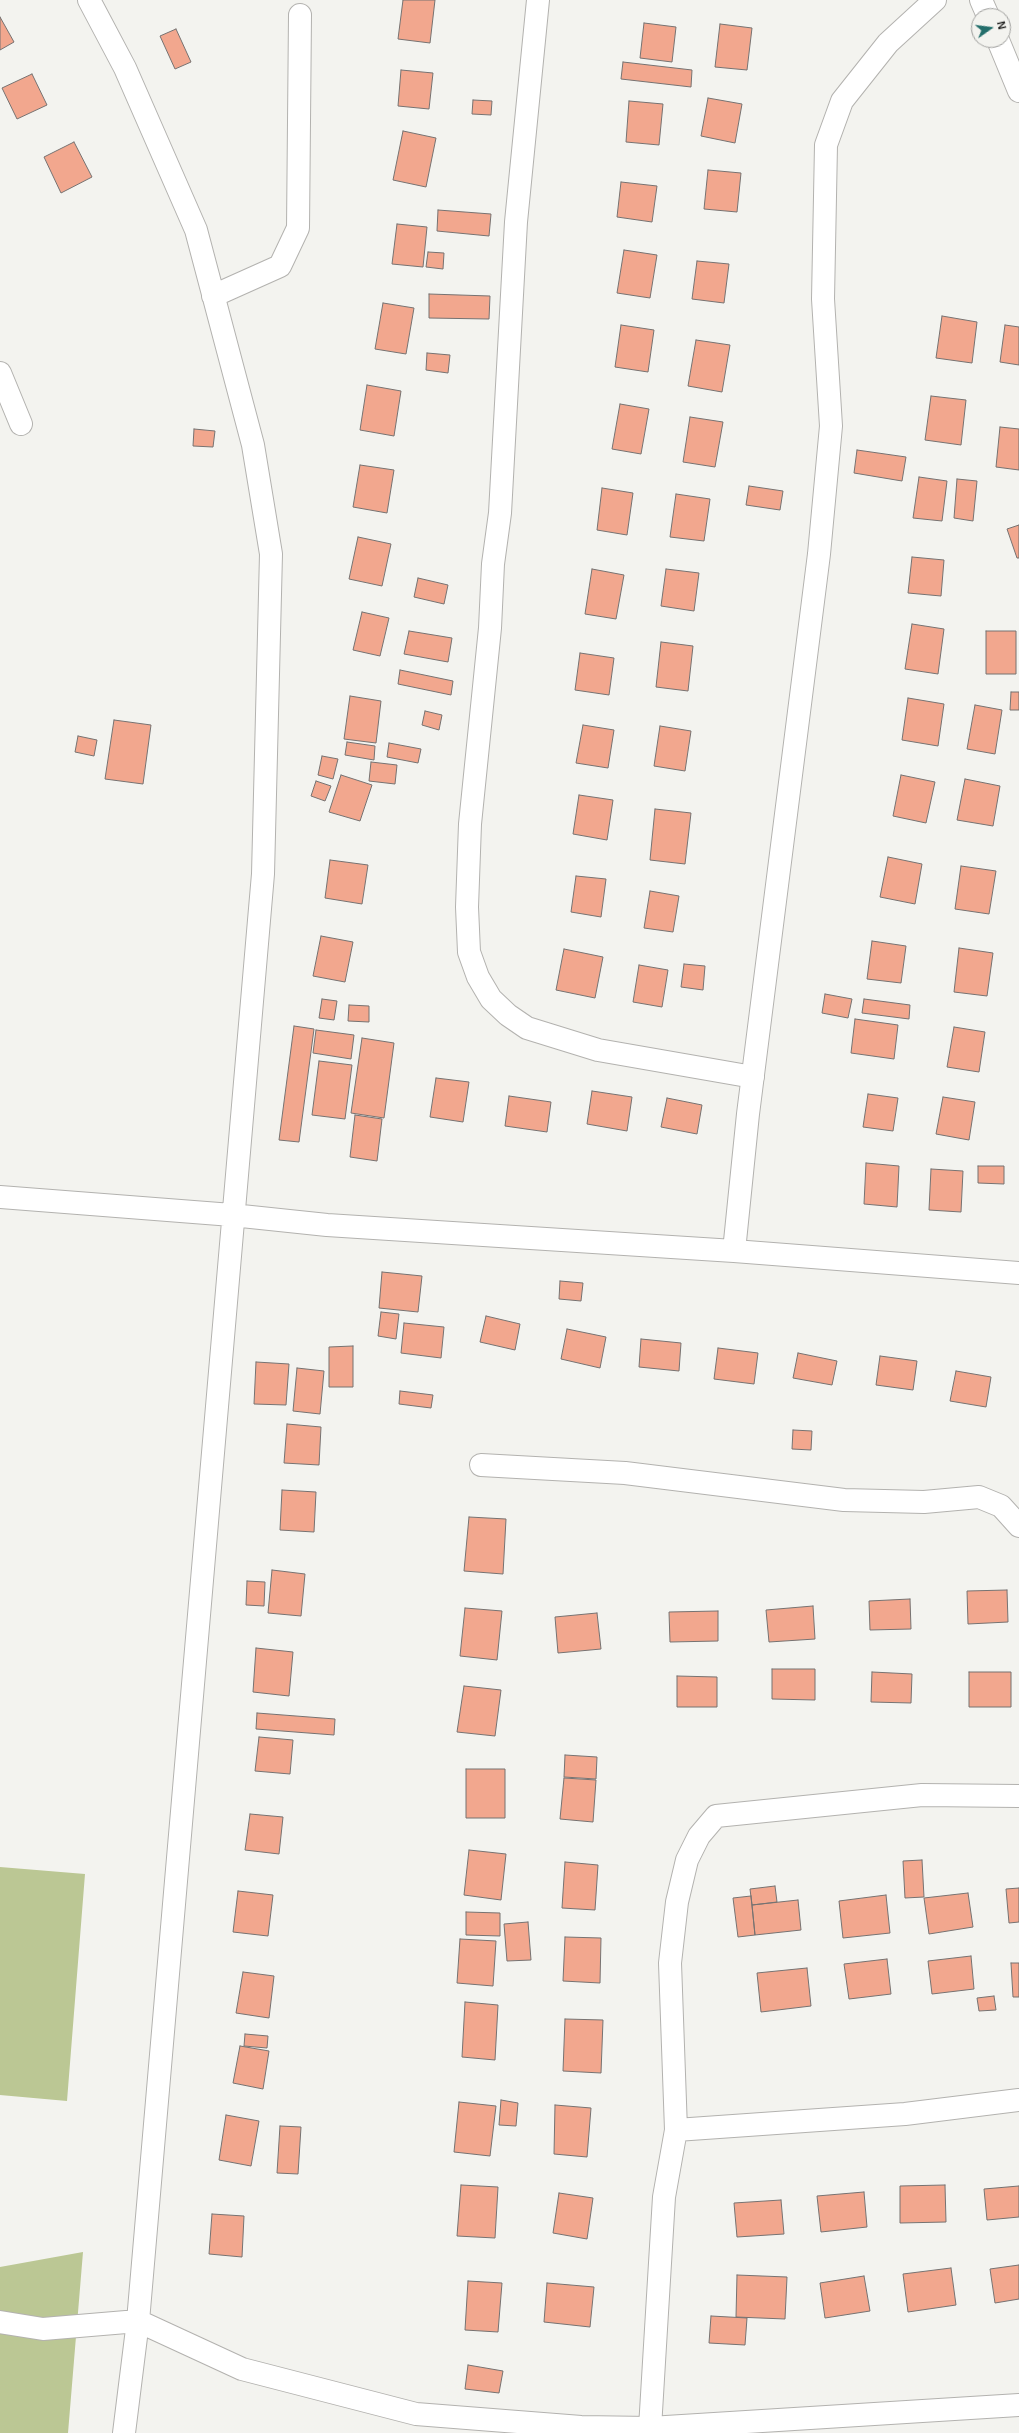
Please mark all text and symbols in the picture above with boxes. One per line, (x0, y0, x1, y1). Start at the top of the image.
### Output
north arrow (971, 8, 1011, 48)
text: N (995, 20, 1008, 31)

